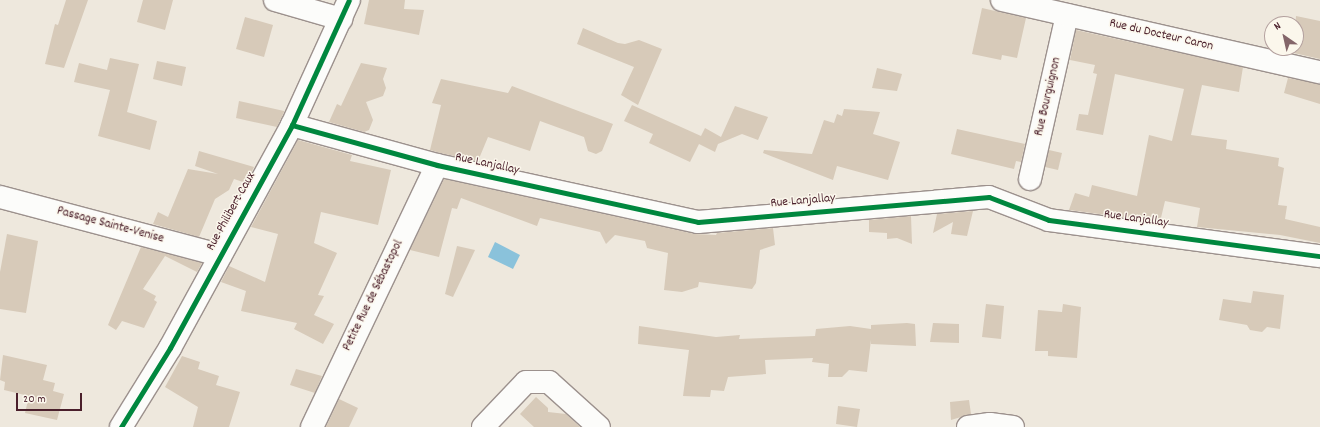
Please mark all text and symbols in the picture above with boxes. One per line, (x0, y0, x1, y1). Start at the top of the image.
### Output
street label: Rue du Docteur Caron (1108, 16, 1214, 56)
north arrow (1264, 16, 1304, 56)
text: N (1271, 19, 1285, 35)
street label: Rue Bourguignon (1032, 56, 1066, 138)
street label: Rue Lanjallay (454, 151, 520, 179)
street label: Rue Philibert Caux (204, 170, 260, 254)
street label: Rue Lanjallay (770, 191, 836, 213)
street label: Passage Sainte-Venise (55, 204, 165, 248)
street label: Rue Lanjallay (1103, 208, 1169, 232)
street label: Petite Rue de Sébastopol (340, 238, 408, 354)
scale bar (18, 385, 84, 411)
text: 20 m (23, 391, 46, 408)

